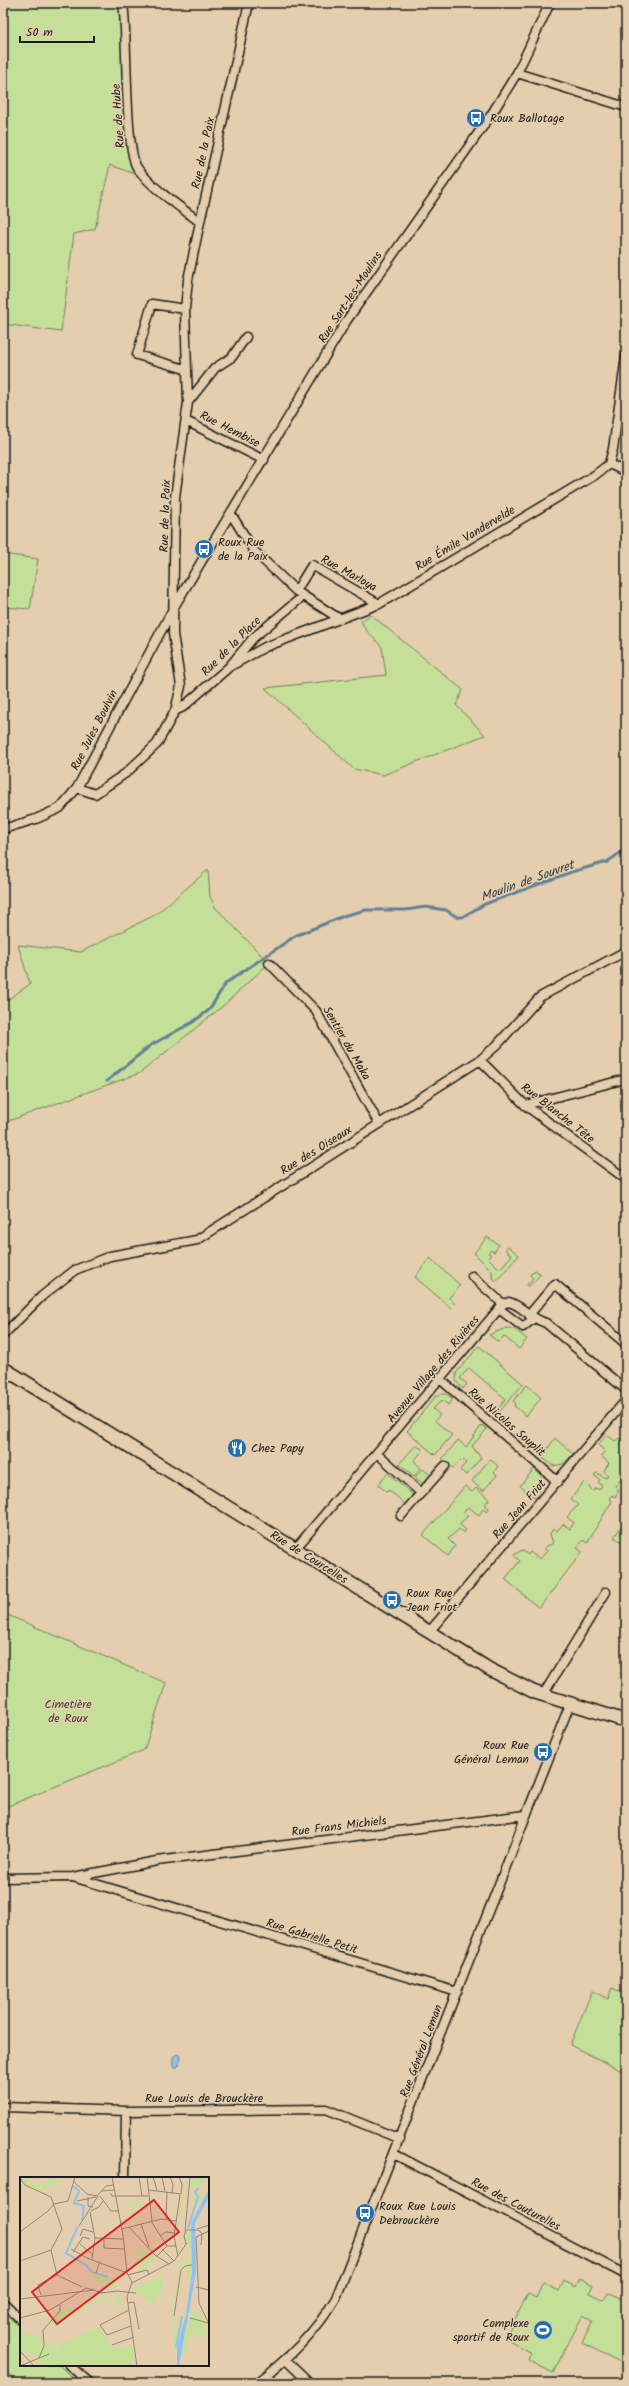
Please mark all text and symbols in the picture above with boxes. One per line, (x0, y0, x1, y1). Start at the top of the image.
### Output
scale bar (20, 18, 94, 44)
text: 50 m (26, 23, 53, 42)
street label: Rue de Hube (107, 82, 130, 149)
bus stop icon: Roux Ballotage (465, 107, 487, 129)
place label: Roux Ballotage (490, 109, 565, 128)
street label: Rue de la Paix (187, 115, 221, 191)
street label: Rue Sart-les-Moulins (314, 248, 387, 347)
street label: Rue Hembise (196, 406, 264, 453)
street label: Rue de la Paix (155, 478, 176, 553)
street label: Rue Émile Vandervelde (411, 501, 520, 576)
place label: Roux Rue de la Paix (218, 533, 269, 566)
bus stop icon: Roux Rue de la Paix (193, 538, 215, 560)
street label: Rue Marloya (317, 550, 381, 597)
street label: Rue de la Place (197, 611, 266, 681)
street label: Rue Jules Boulvin (66, 686, 123, 774)
water label: Moulin de Souvret (478, 854, 579, 908)
street label: Sentier du Maka (318, 1003, 376, 1084)
street label: Rue Blanche Tête (517, 1078, 599, 1149)
street label: Rue des Oiseaux (277, 1120, 357, 1180)
street label: Avenue Village des Rivières (383, 1311, 484, 1427)
street label: Rue Nicolas Souplit (464, 1383, 550, 1462)
restaurant icon: Chez Papy (226, 1437, 248, 1459)
place label: Chez Papy (251, 1439, 304, 1458)
street label: Rue Jean Friot (488, 1475, 551, 1543)
street label: Rue de Courcelles (266, 1526, 351, 1589)
place label: Roux Rue Jean Friot (406, 1584, 457, 1617)
bus stop icon: Roux Rue Jean Friot (381, 1589, 403, 1611)
park label: Cimetière de Roux (44, 1695, 92, 1728)
place label: Roux Rue Général Leman (454, 1736, 530, 1769)
bus stop icon: Roux Rue Général Leman (532, 1741, 554, 1763)
street label: Rue Frans Michiels (290, 1811, 388, 1842)
street label: Rue Gabrielle Petit (264, 1914, 360, 1959)
street label: Rue Général Leman (395, 2002, 448, 2100)
street label: Rue Louis de Brouckère (145, 2089, 264, 2108)
street label: Rue des Couturelles (468, 2173, 564, 2236)
inset map (20, 2177, 209, 2366)
place label: Roux Rue Louis Debrouckère (379, 2197, 456, 2230)
bus stop icon: Roux Rue Louis Debrouckère (354, 2202, 376, 2224)
place label: Complexe sportif de Roux (452, 2314, 530, 2347)
sports icon: Complexe sportif de Roux (532, 2319, 554, 2341)

